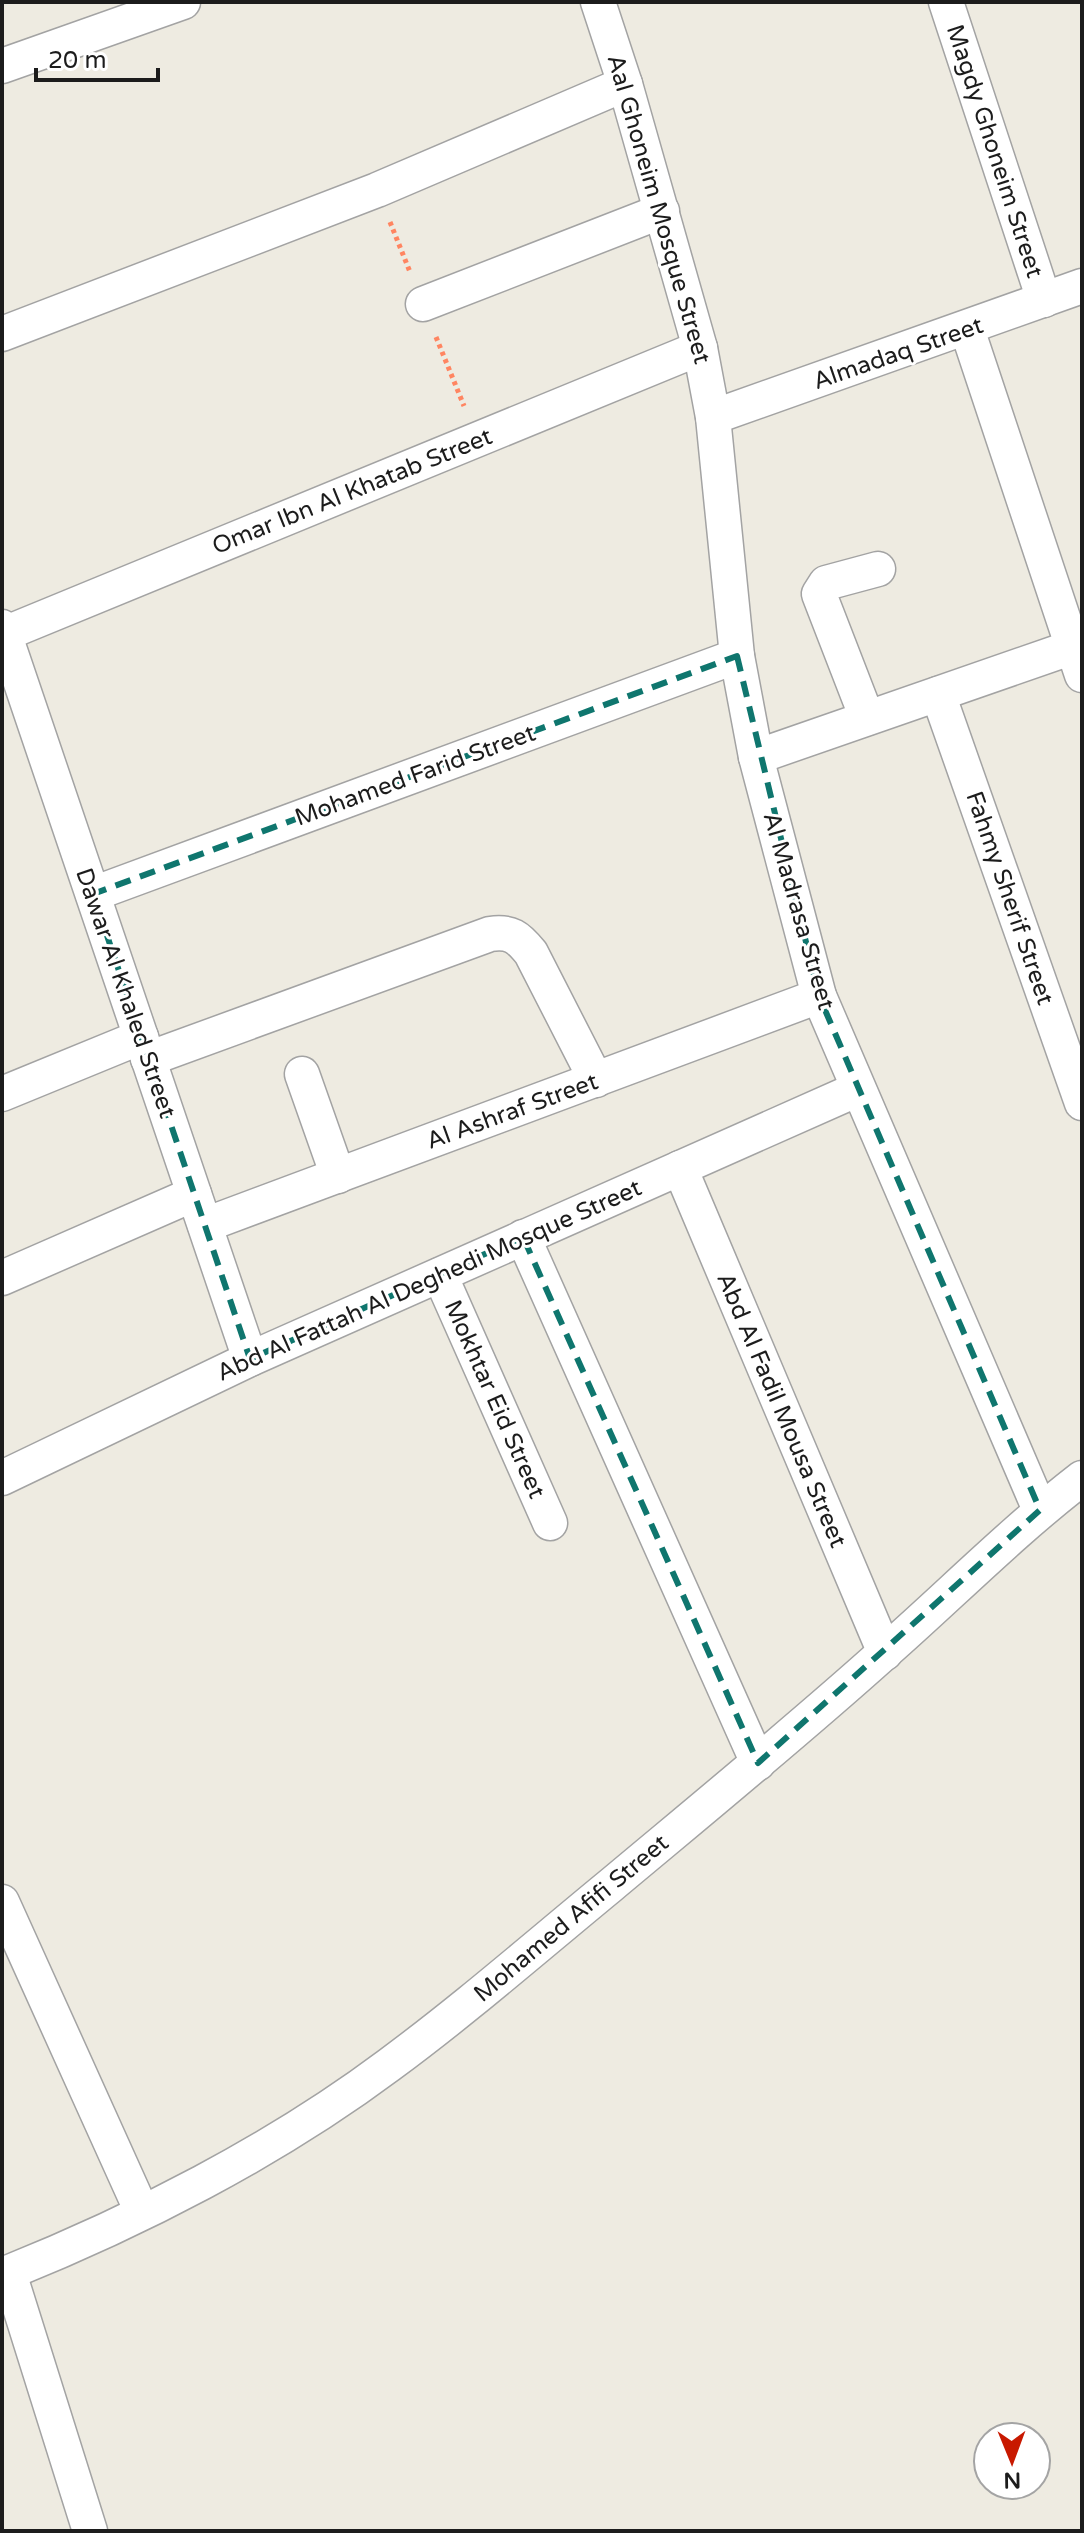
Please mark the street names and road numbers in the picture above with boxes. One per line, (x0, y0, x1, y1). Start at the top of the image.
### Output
street label: Magdy Ghoneim Street (940, 21, 1049, 281)
street label: Aal Ghoneim Mosque Street (600, 51, 717, 367)
street label: Almadaq Street (809, 311, 987, 396)
street label: Omar Ibn Al Khatab Street (208, 422, 496, 561)
street label: Mohamed Farid Street (291, 718, 539, 833)
street label: Fahmy Sherif Street (959, 788, 1060, 1009)
street label: Al Madrasa Street (756, 809, 841, 1013)
street label: Dawar Al Khaled Street (69, 864, 182, 1122)
street label: Al Ashraf Street (422, 1067, 602, 1156)
street label: Abd Al Fattah Al Deghedi Mosque Street (212, 1173, 646, 1388)
street label: Abd Al Fadil Mousa Street (710, 1268, 853, 1552)
street label: Mokhtar Eid Street (438, 1295, 551, 1503)
street label: Mohamed Afifi Street (468, 1828, 675, 2008)

